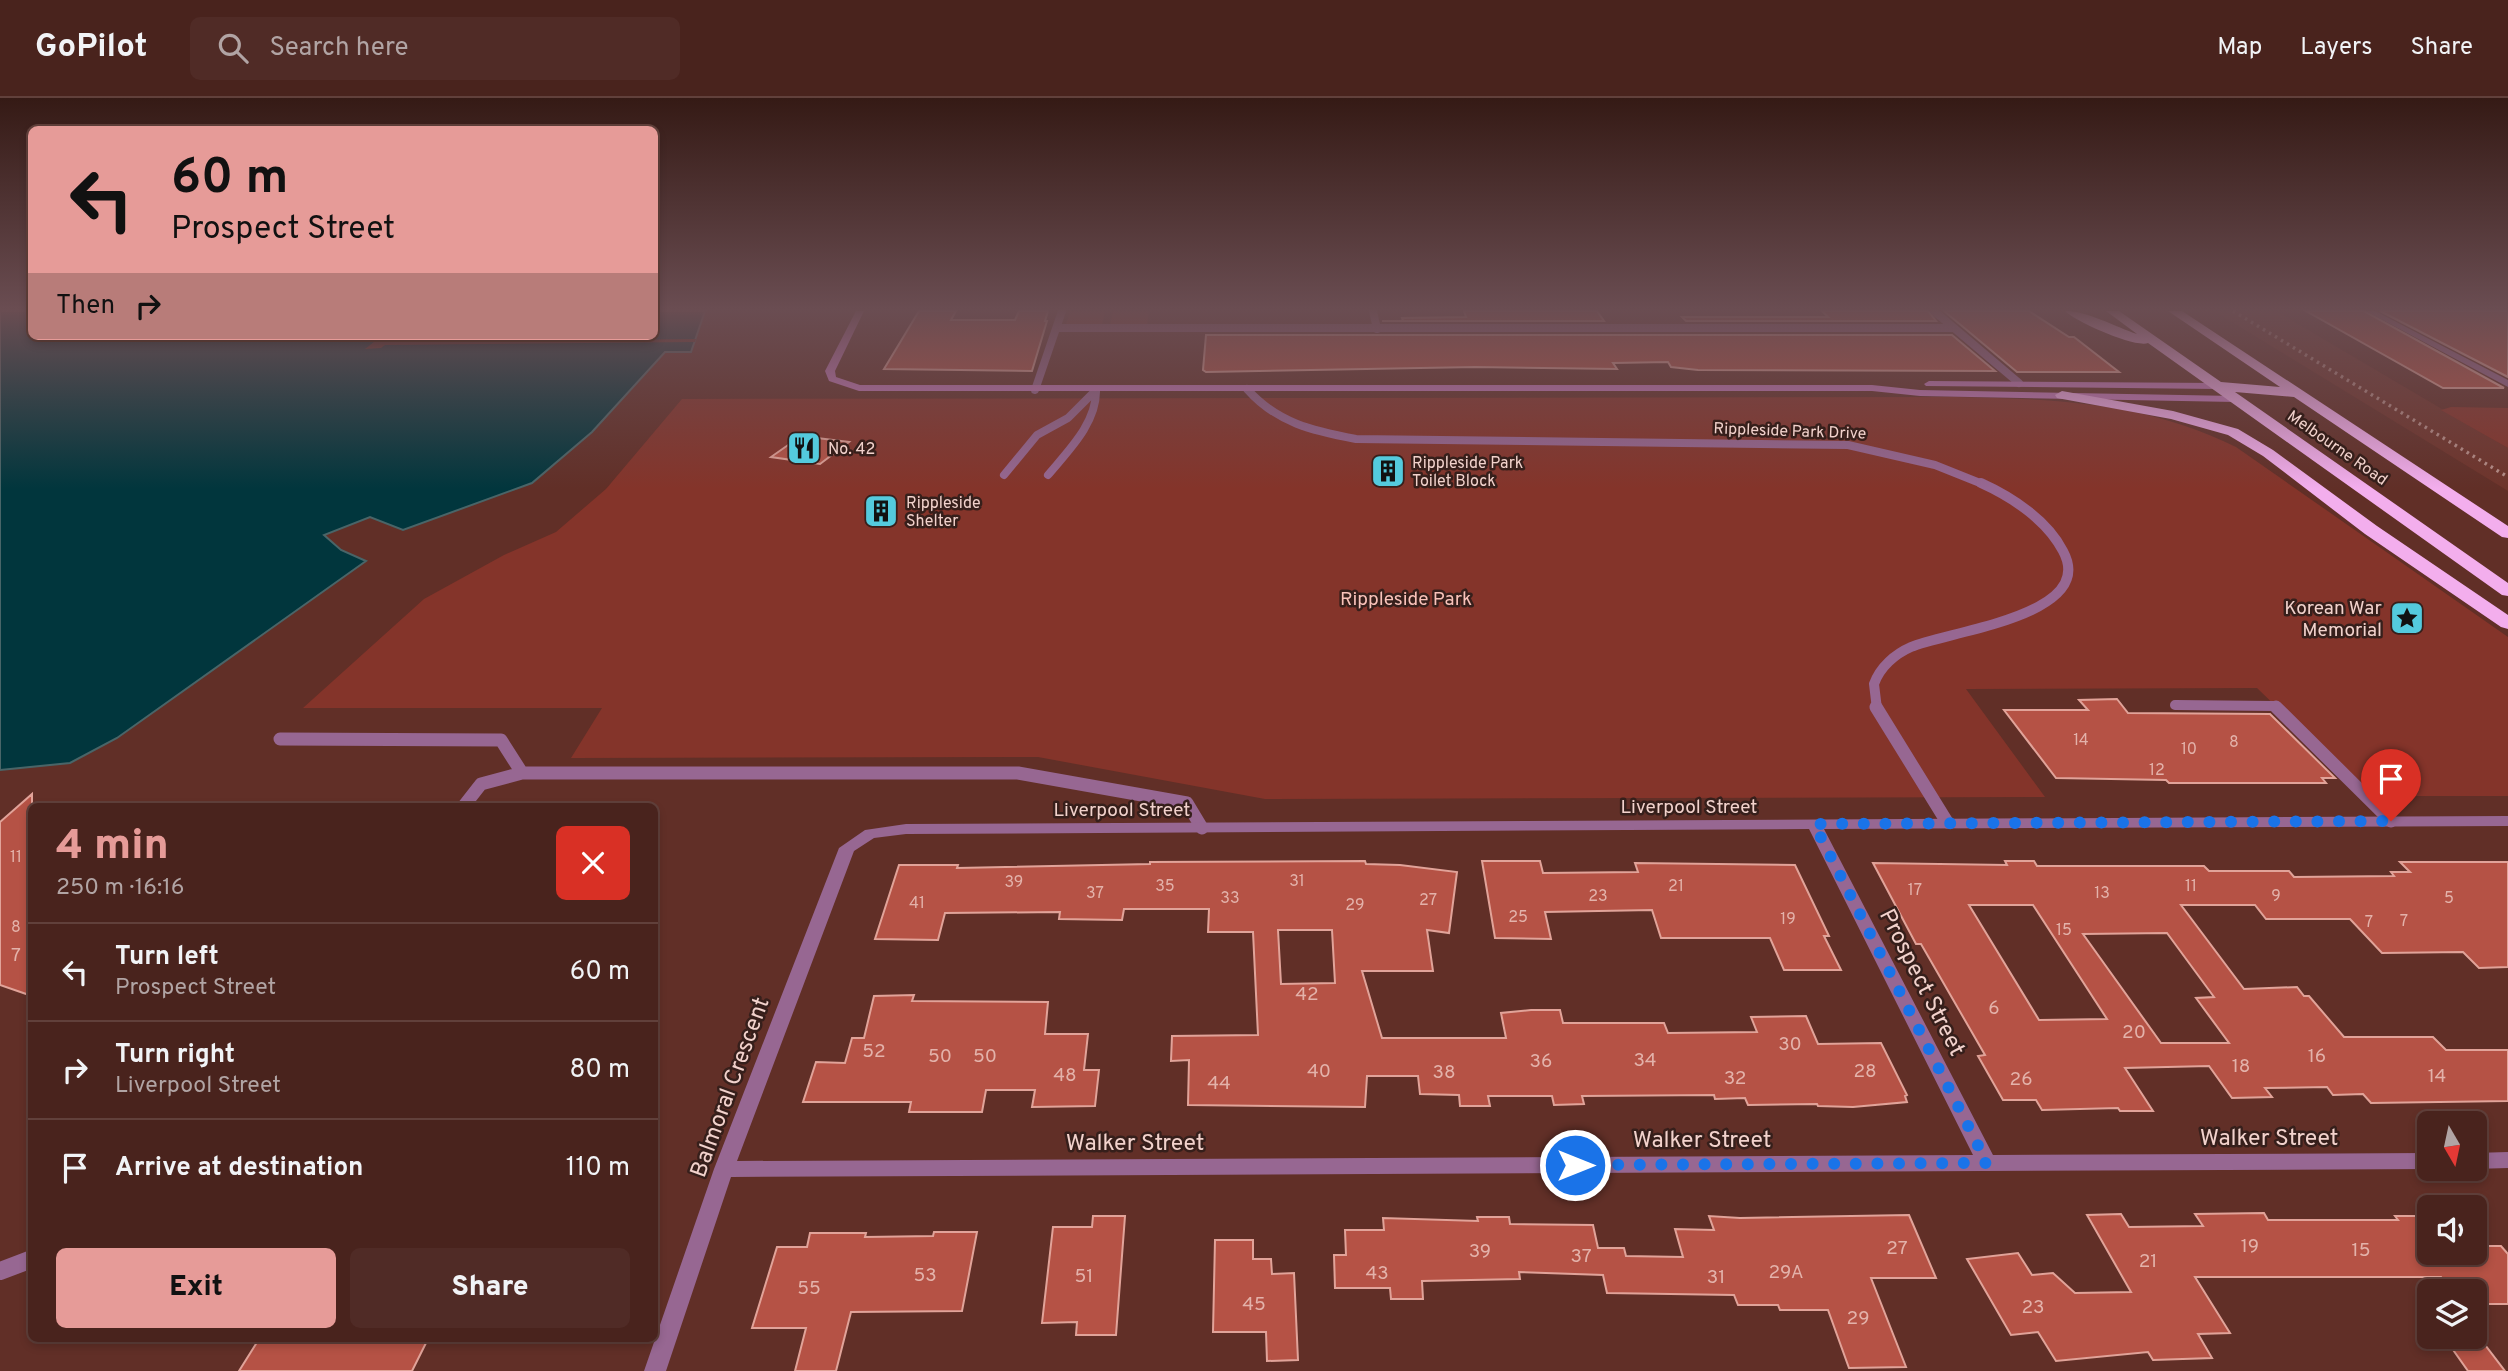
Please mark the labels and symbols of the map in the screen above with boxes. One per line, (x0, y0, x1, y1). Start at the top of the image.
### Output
street label: Melbourne Road (2283, 407, 2391, 491)
street label: Rippleside Park Drive (1713, 419, 1867, 445)
restaurant icon: No. 42 (785, 429, 823, 467)
place label: No. 42 (828, 440, 875, 460)
building icon: Rippleside Park Toilet Block (1369, 452, 1407, 490)
place label: Rippleside Park Toilet Block (1412, 454, 1523, 492)
building icon: Rippleside Shelter (862, 492, 900, 530)
place label: Rippleside Shelter (906, 494, 981, 532)
park label: Rippleside Park (1340, 588, 1472, 612)
place label: Korean War Memorial (2284, 597, 2383, 643)
place icon: Korean War Memorial (2388, 599, 2426, 637)
house number: 14 (2073, 731, 2089, 751)
house number: 8 (2229, 733, 2239, 753)
house number: 10 (2181, 740, 2197, 760)
pin (2361, 749, 2421, 821)
house number: 12 (2149, 761, 2165, 781)
street label: Liverpool Street (1620, 796, 1758, 820)
street label: Liverpool Street (1053, 799, 1191, 823)
house number: 11 (10, 848, 22, 868)
house number: 31 (1289, 872, 1305, 892)
house number: 39 (1005, 873, 1023, 893)
house number: 35 (1155, 877, 1175, 897)
house number: 21 (1668, 877, 1684, 897)
house number: 11 (2185, 877, 2197, 897)
house number: 17 (1908, 881, 1922, 901)
house number: 37 (1086, 884, 1104, 904)
house number: 13 (2094, 884, 2110, 904)
house number: 23 (1588, 887, 1608, 907)
house number: 9 (2271, 887, 2281, 907)
house number: 33 (1220, 889, 1240, 909)
house number: 5 (2444, 889, 2454, 909)
house number: 27 (1419, 891, 1437, 911)
house number: 41 (909, 894, 925, 914)
house number: 29 (1345, 896, 1365, 916)
street label: Prospect Street (1871, 905, 1970, 1061)
house number: 25 (1508, 908, 1528, 928)
house number: 19 (1780, 910, 1796, 930)
house number: 7 (2400, 912, 2408, 932)
house number: 7 (2365, 913, 2373, 933)
house number: 8 (11, 918, 21, 938)
house number: 15 (2056, 921, 2072, 941)
house number: 7 (11, 944, 21, 968)
house number: 42 (1295, 983, 1319, 1007)
street label: Balmoral Crescent (685, 994, 777, 1182)
house number: 6 (1988, 997, 2000, 1021)
house number: 20 (2122, 1021, 2146, 1045)
house number: 30 (1778, 1033, 1802, 1057)
house number: 52 (862, 1040, 886, 1064)
house number: 50 (928, 1045, 952, 1069)
house number: 50 (973, 1045, 997, 1069)
house number: 16 (2308, 1045, 2326, 1069)
house number: 34 (1633, 1049, 1657, 1073)
house number: 36 (1530, 1050, 1552, 1074)
house number: 18 (2232, 1055, 2250, 1079)
house number: 40 (1307, 1060, 1331, 1084)
house number: 28 (1853, 1060, 1877, 1084)
house number: 38 (1432, 1061, 1456, 1085)
house number: 48 (1053, 1064, 1077, 1088)
house number: 14 (2428, 1065, 2446, 1089)
house number: 32 (1724, 1067, 1746, 1091)
house number: 26 (2010, 1068, 2032, 1092)
house number: 44 (1207, 1072, 1231, 1096)
north arrow (2417, 1111, 2487, 1181)
street label: Walker Street (2200, 1125, 2338, 1154)
street label: Walker Street (1633, 1127, 1771, 1156)
position arrow (1538, 1128, 1612, 1202)
street label: Walker Street (1066, 1130, 1204, 1159)
house number: 19 (2241, 1235, 2259, 1259)
house number: 27 (1886, 1237, 1908, 1261)
house number: 15 (2352, 1239, 2370, 1263)
house number: 39 (1469, 1240, 1491, 1264)
house number: 37 (1570, 1245, 1592, 1269)
house number: 21 (2139, 1250, 2157, 1274)
house number: 29A (1768, 1261, 1804, 1285)
house number: 43 (1365, 1262, 1389, 1286)
house number: 53 (913, 1264, 937, 1288)
house number: 51 (1075, 1265, 1093, 1289)
house number: 31 (1707, 1266, 1725, 1290)
house number: 55 (797, 1277, 821, 1301)
house number: 45 (1242, 1293, 1266, 1317)
house number: 23 (2021, 1296, 2045, 1320)
house number: 29 (1847, 1307, 1869, 1331)

